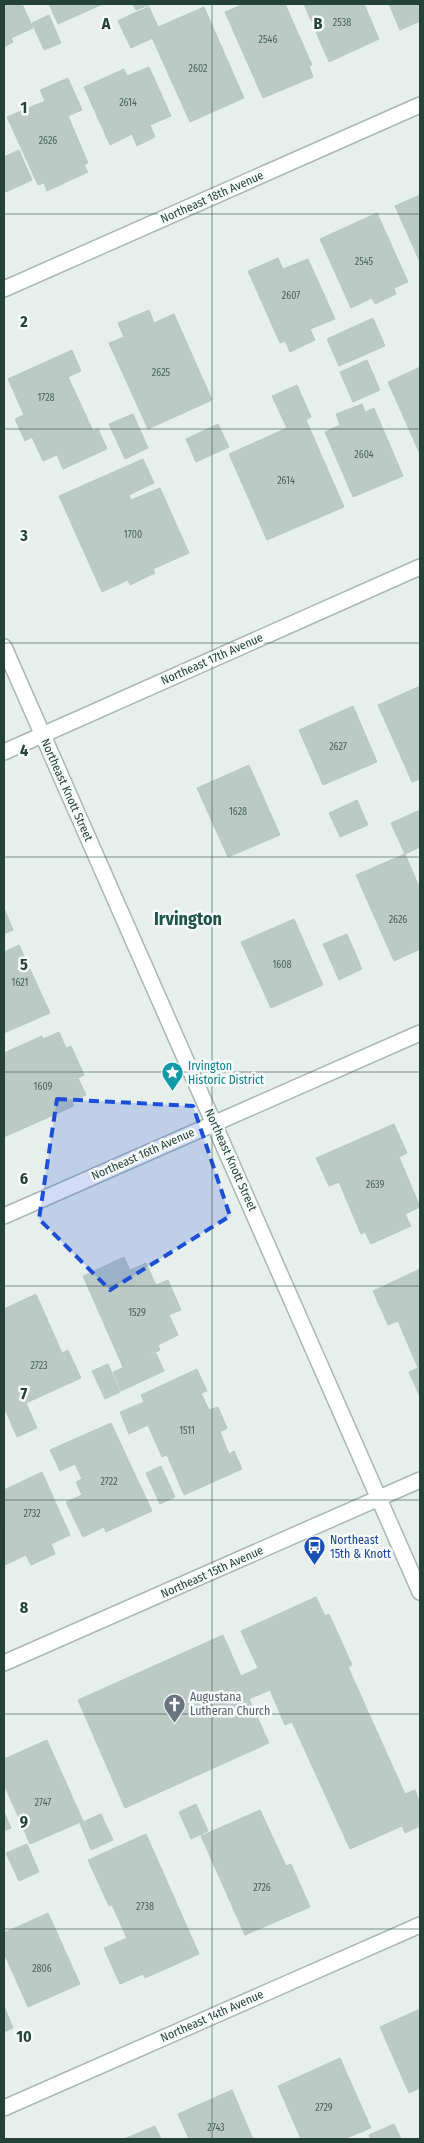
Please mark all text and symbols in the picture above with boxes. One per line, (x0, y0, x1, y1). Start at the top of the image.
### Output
text: A (101, 14, 111, 33)
text: B (314, 14, 323, 33)
house number: 2538 (333, 17, 351, 29)
house number: 2546 (259, 34, 277, 46)
house number: 2602 (189, 63, 208, 75)
house number: 2614 (119, 97, 137, 109)
text: 1 (21, 98, 27, 117)
house number: 2626 (39, 135, 57, 147)
street label: Northeast 18th Avenue (158, 168, 266, 226)
house number: 2545 (355, 256, 374, 268)
house number: 2607 (282, 290, 300, 302)
text: 2 (19, 312, 28, 331)
house number: 2625 (152, 367, 171, 379)
house number: 1728 (37, 392, 55, 404)
house number: 2604 (354, 449, 374, 461)
house number: 2614 (277, 475, 295, 487)
text: 3 (19, 526, 28, 545)
house number: 1700 (124, 529, 142, 541)
street label: Northeast 17th Avenue (159, 630, 265, 688)
street label: Northeast Knott Street (38, 737, 96, 843)
text: 4 (20, 741, 28, 760)
house number: 2627 (329, 741, 347, 753)
house number: 1628 (229, 806, 247, 818)
district label: Irvington (154, 908, 222, 930)
house number: 2626 (389, 914, 407, 926)
text: 5 (20, 955, 28, 974)
house number: 1608 (272, 959, 292, 971)
house number: 1621 (12, 977, 28, 989)
place label: Irvington Historic District (188, 1059, 264, 1087)
place icon: Irvington Historic District (160, 1061, 184, 1092)
house number: 1609 (34, 1081, 53, 1093)
street label: Northeast Knott Street (202, 1107, 260, 1213)
street label: Northeast 16th Avenue (89, 1125, 197, 1183)
text: 6 (20, 1169, 28, 1188)
house number: 2639 (366, 1179, 384, 1191)
house number: 1529 (128, 1307, 146, 1319)
house number: 2723 (30, 1360, 48, 1372)
text: 7 (21, 1384, 28, 1403)
house number: 1511 (179, 1425, 195, 1437)
house number: 2722 (100, 1476, 118, 1488)
house number: 2732 (23, 1508, 41, 1520)
place label: Northeast 15th & Knott (330, 1533, 391, 1561)
bus stop icon: Northeast 15th & Knott (302, 1535, 326, 1566)
street label: Northeast 15th Avenue (159, 1543, 265, 1601)
text: 8 (20, 1598, 29, 1617)
place label: Augustana Lutheran Church (190, 1690, 270, 1718)
church icon: Augustana Lutheran Church (162, 1692, 186, 1723)
house number: 2747 (35, 1797, 51, 1809)
text: 9 (20, 1812, 28, 1831)
house number: 2726 (253, 1882, 271, 1894)
house number: 2738 (136, 1901, 154, 1913)
house number: 2806 (32, 1963, 52, 1975)
street label: Northeast 14th Avenue (158, 1987, 266, 2045)
text: 10 (16, 2027, 32, 2046)
house number: 2729 (315, 2102, 333, 2114)
house number: 2743 (207, 2122, 225, 2134)

